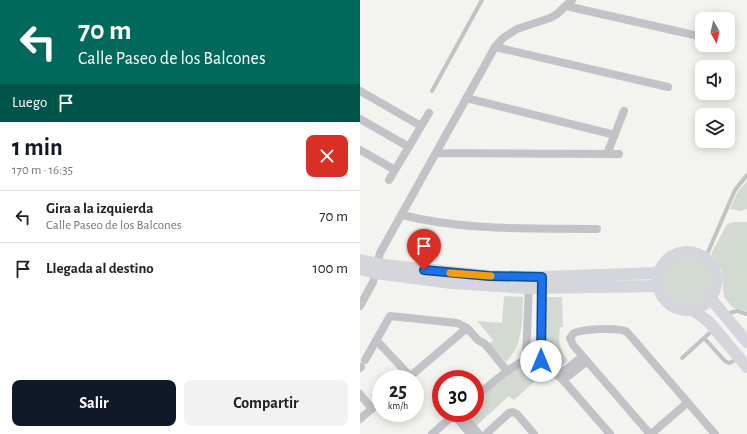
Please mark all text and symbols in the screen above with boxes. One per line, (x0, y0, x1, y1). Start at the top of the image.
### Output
north arrow (695, 12, 735, 52)
map controls (695, 12, 735, 148)
icon: left (12, 16, 64, 68)
text: 70 m (78, 17, 132, 45)
text: Calle Paseo de los Balcones (78, 50, 266, 68)
button: sound (695, 60, 735, 100)
icon: arrive (55, 92, 77, 114)
text: Luego (12, 95, 47, 110)
button: layers (695, 108, 735, 148)
button: close (306, 135, 348, 177)
text: 1 min (12, 136, 63, 160)
text: 170 m · 16:35 (12, 164, 73, 177)
text: Gira a la izquierda (46, 201, 153, 216)
icon: left (12, 206, 34, 228)
text: 70 m (319, 209, 348, 224)
text: Calle Paseo de los Balcones (46, 219, 181, 232)
pin (407, 229, 441, 270)
icon: arrive (413, 235, 435, 257)
icon: arrive (12, 258, 34, 280)
text: Llegada al destino (46, 261, 154, 276)
text: 100 m (313, 261, 348, 276)
position arrow (520, 340, 562, 382)
speed limit sign: 30 (432, 370, 484, 422)
button: Salir (12, 380, 176, 426)
button: Compartir (184, 380, 348, 426)
text: 25 (389, 381, 407, 401)
text: km/h (388, 401, 408, 411)

